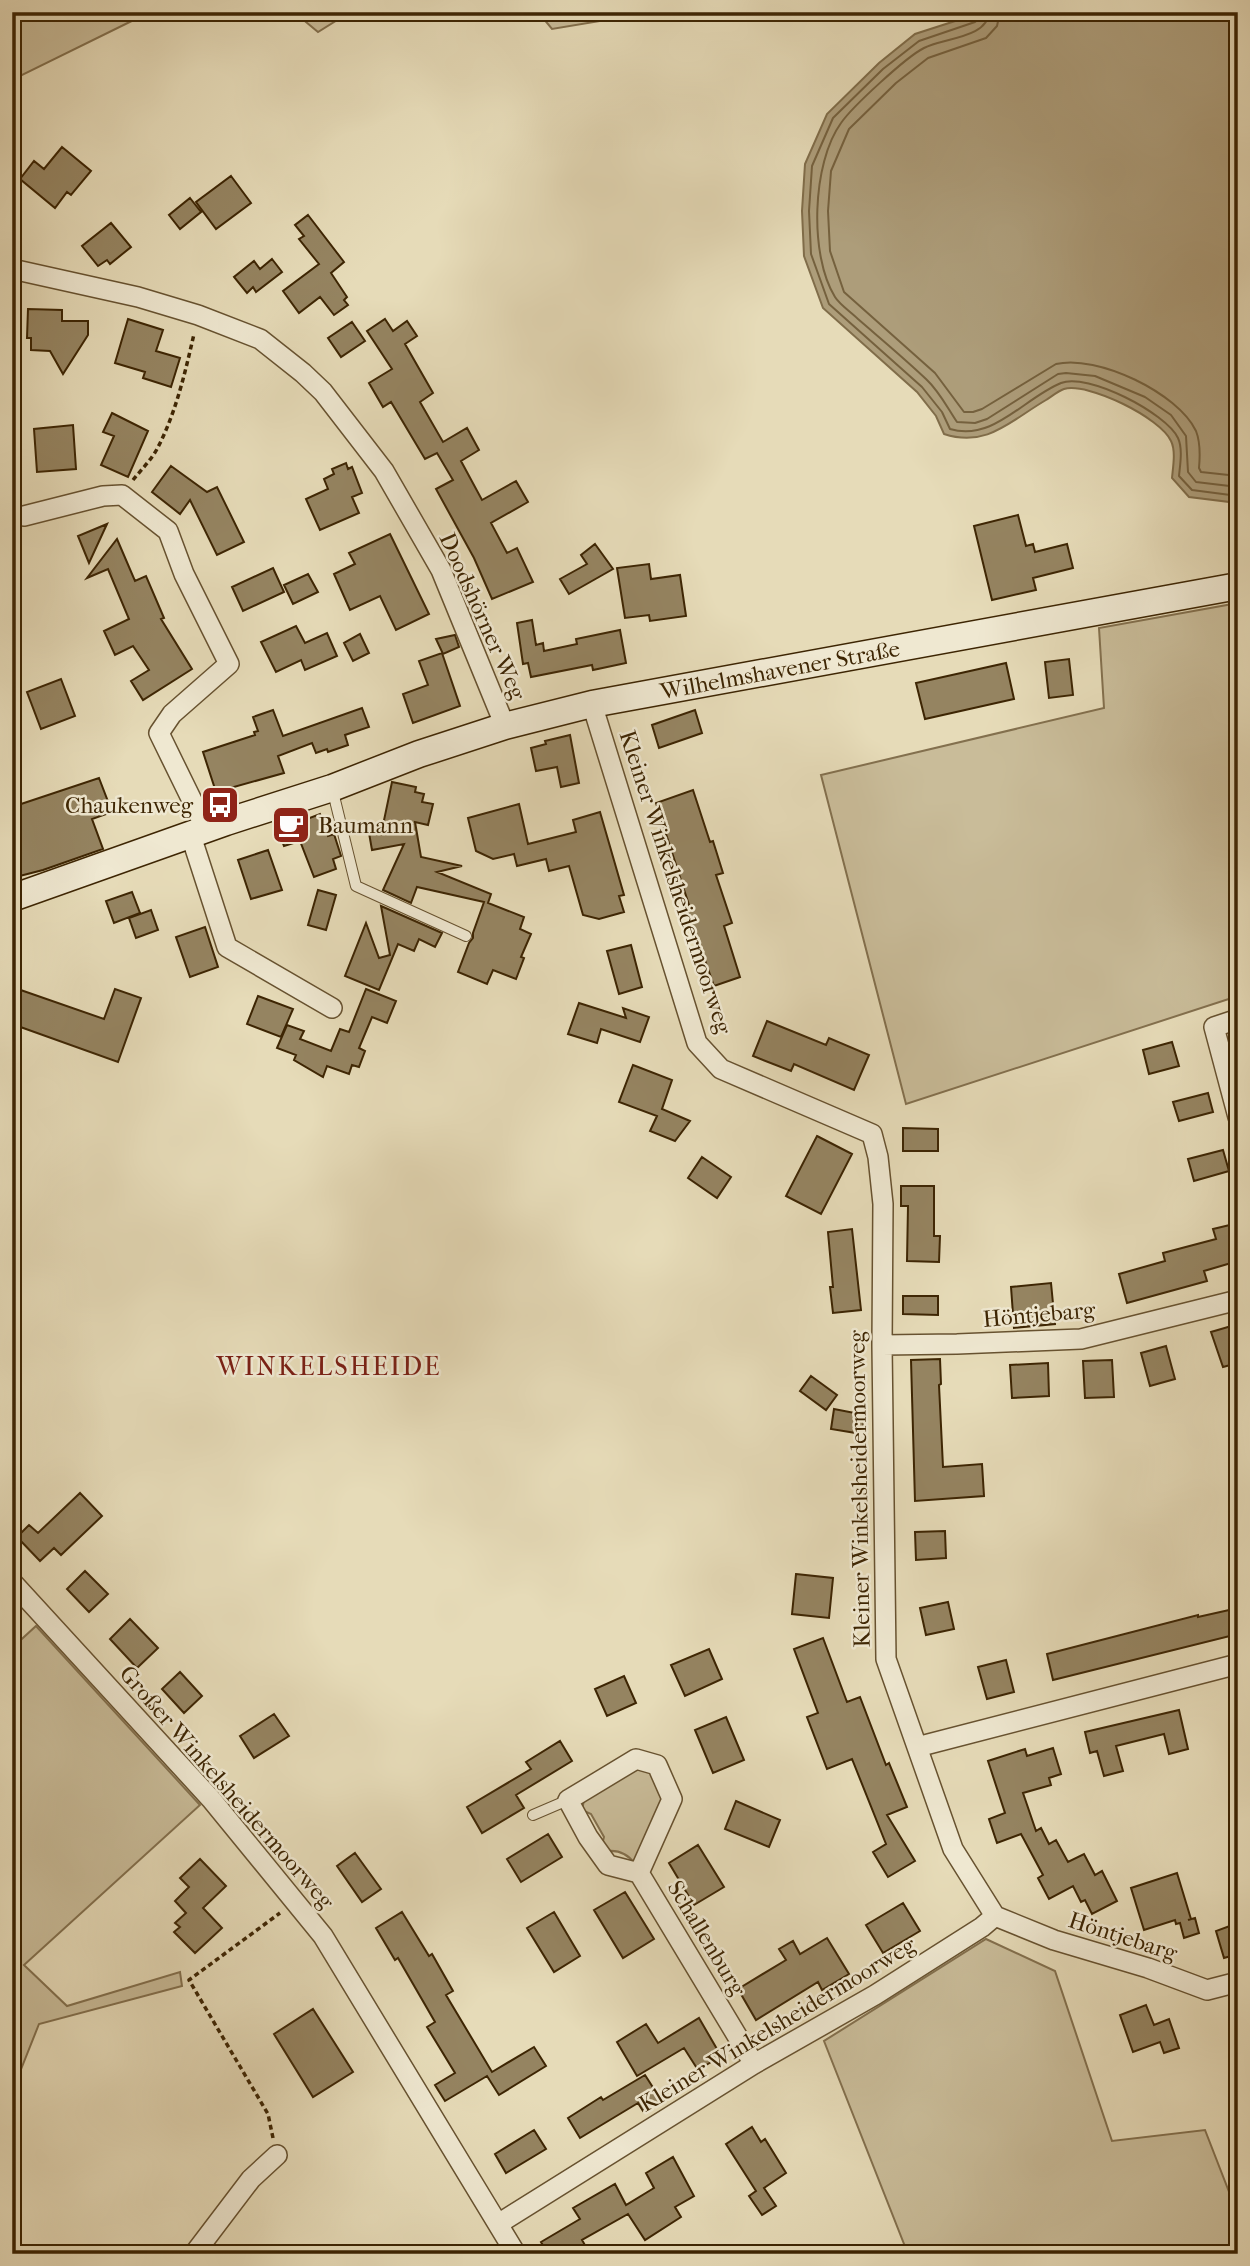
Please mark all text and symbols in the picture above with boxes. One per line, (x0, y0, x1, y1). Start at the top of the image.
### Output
street label: Doodshörner Weg (434, 529, 532, 705)
street label: Wilhelmshavener Straße (657, 635, 902, 705)
street label: Kleiner Winkelsheidermoorweg (614, 727, 738, 1038)
bus stop icon: Chaukenweg (199, 784, 241, 826)
place label: Chaukenweg (65, 792, 194, 819)
cafe icon: Baumann (270, 804, 312, 846)
place label: Baumann (318, 812, 414, 839)
street label: Höntjebarg (982, 1296, 1097, 1333)
street label: Kleiner Winkelsheidermoorweg (843, 1329, 876, 1648)
district label: WINKELSHEIDE (215, 1351, 442, 1382)
street label: Großer Winkelsheidermoorweg (114, 1660, 340, 1915)
street label: Schallenburg (662, 1876, 752, 2001)
street label: Höntjebarg (1065, 1906, 1181, 1967)
street label: Kleiner Winkelsheidermoorweg (634, 1931, 921, 2118)

